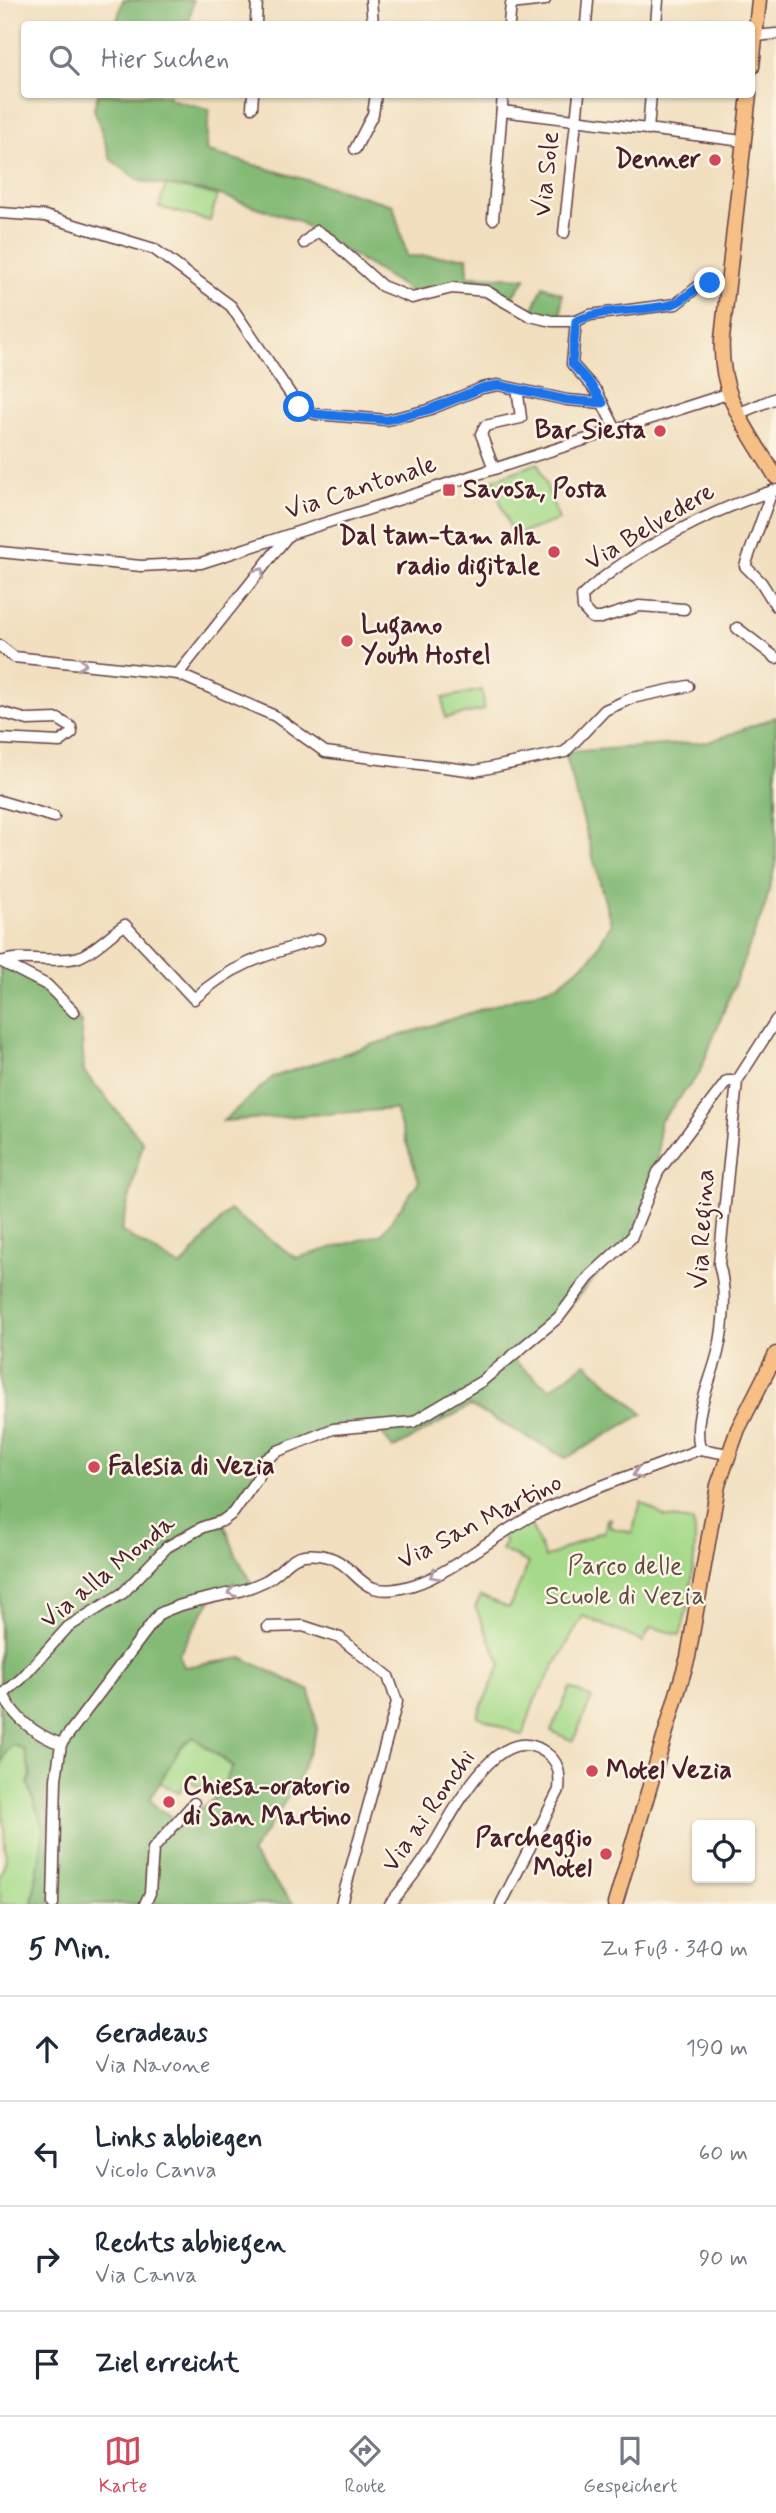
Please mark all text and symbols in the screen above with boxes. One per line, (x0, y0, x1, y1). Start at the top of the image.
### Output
search box (21, 21, 755, 98)
icon: search (45, 41, 83, 79)
text: Hier suchen (101, 43, 229, 77)
street label: Via Sole (526, 129, 568, 219)
place label: Denner (615, 143, 701, 177)
marker: Denner (707, 152, 723, 168)
route end (694, 267, 725, 298)
route start (283, 391, 314, 422)
place label: Bar Siesta (535, 414, 646, 448)
marker: Bar Siesta (652, 423, 668, 439)
street label: Via Cantonale (281, 447, 441, 529)
place label: Savosa, Posta (463, 473, 607, 507)
street label: Via Belvedere (579, 475, 721, 579)
marker: Savosa, Posta (441, 482, 457, 498)
place label: Dal tam-tam alla radio digitale (339, 520, 541, 587)
marker: Dal tam-tam alla radio digitale (546, 544, 562, 560)
one-way arrow (252, 567, 264, 580)
place label: Lugano Youth Hostel (361, 609, 491, 673)
marker: Lugano Youth Hostel (339, 633, 355, 649)
one-way arrow (77, 656, 88, 671)
street label: Via Regina (683, 1168, 726, 1290)
place label: Falesia di Vezia (108, 1450, 275, 1484)
marker: Falesia di Vezia (86, 1459, 102, 1475)
street label: Via San Martino (392, 1466, 568, 1578)
one-way arrow (632, 1466, 644, 1480)
street label: Via alla Monda (33, 1507, 183, 1637)
park label: Parco delle Scuole di Vezia (545, 1550, 705, 1614)
one-way arrow (428, 1566, 441, 1579)
one-way arrow (227, 1584, 239, 1599)
street label: Via ai Ronchi (374, 1743, 484, 1879)
place label: Motel Vezia (606, 1754, 732, 1788)
marker: Motel Vezia (584, 1763, 600, 1779)
place label: Chiesa-oratorio di San Martino (183, 1770, 351, 1834)
marker: Chiesa-oratorio di San Martino (161, 1794, 177, 1810)
map controls (692, 1820, 755, 1883)
button: locate (692, 1820, 755, 1883)
place label: Parcheggio Motel (475, 1822, 592, 1886)
marker: Parcheggio Motel (598, 1846, 614, 1862)
text: 5 Min. (28, 1930, 110, 1969)
text: Zu Fuß · 340 m (600, 1935, 748, 1965)
text: Geradeaus (95, 2017, 208, 2051)
icon: ahead (28, 2030, 66, 2068)
text: 190 m (686, 2034, 748, 2064)
text: Via Navone (95, 2051, 210, 2081)
text: Links abbiegen (95, 2122, 263, 2156)
icon: left (28, 2135, 66, 2173)
text: 60 m (699, 2139, 748, 2169)
text: Vicolo Canva (95, 2156, 217, 2186)
text: Rechts abbiegen (95, 2227, 286, 2261)
icon: right (28, 2240, 66, 2278)
text: 90 m (699, 2244, 748, 2274)
text: Via Canva (95, 2261, 197, 2291)
icon: arrive (28, 2345, 66, 2383)
text: Ziel erreicht (95, 2347, 239, 2381)
tab: Karte (99, 2432, 147, 2499)
tab: Route (345, 2432, 386, 2499)
tab: Gespeichert (583, 2432, 677, 2499)

